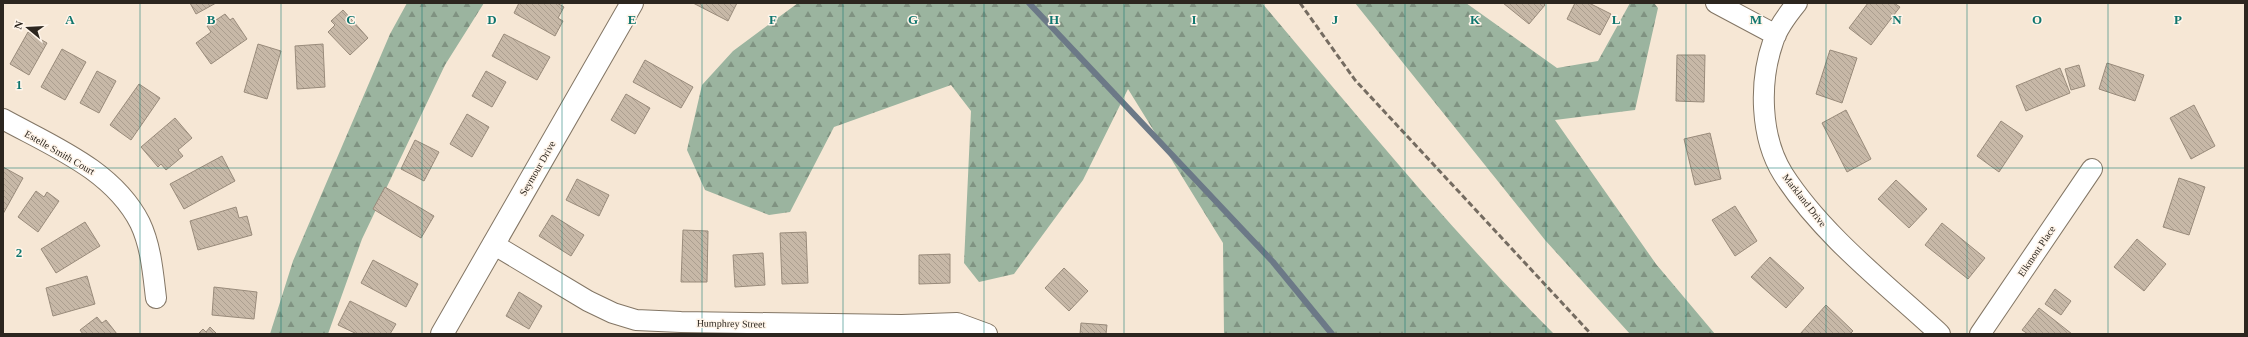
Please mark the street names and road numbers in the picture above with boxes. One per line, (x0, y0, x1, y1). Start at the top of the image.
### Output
street label: Estelle Smith Court (23, 128, 97, 177)
street label: Seymour Drive (517, 138, 558, 198)
street label: Markland Drive (1781, 172, 1829, 229)
street label: Elkmont Place (2015, 223, 2058, 279)
street label: Humphrey Street (697, 317, 766, 330)

